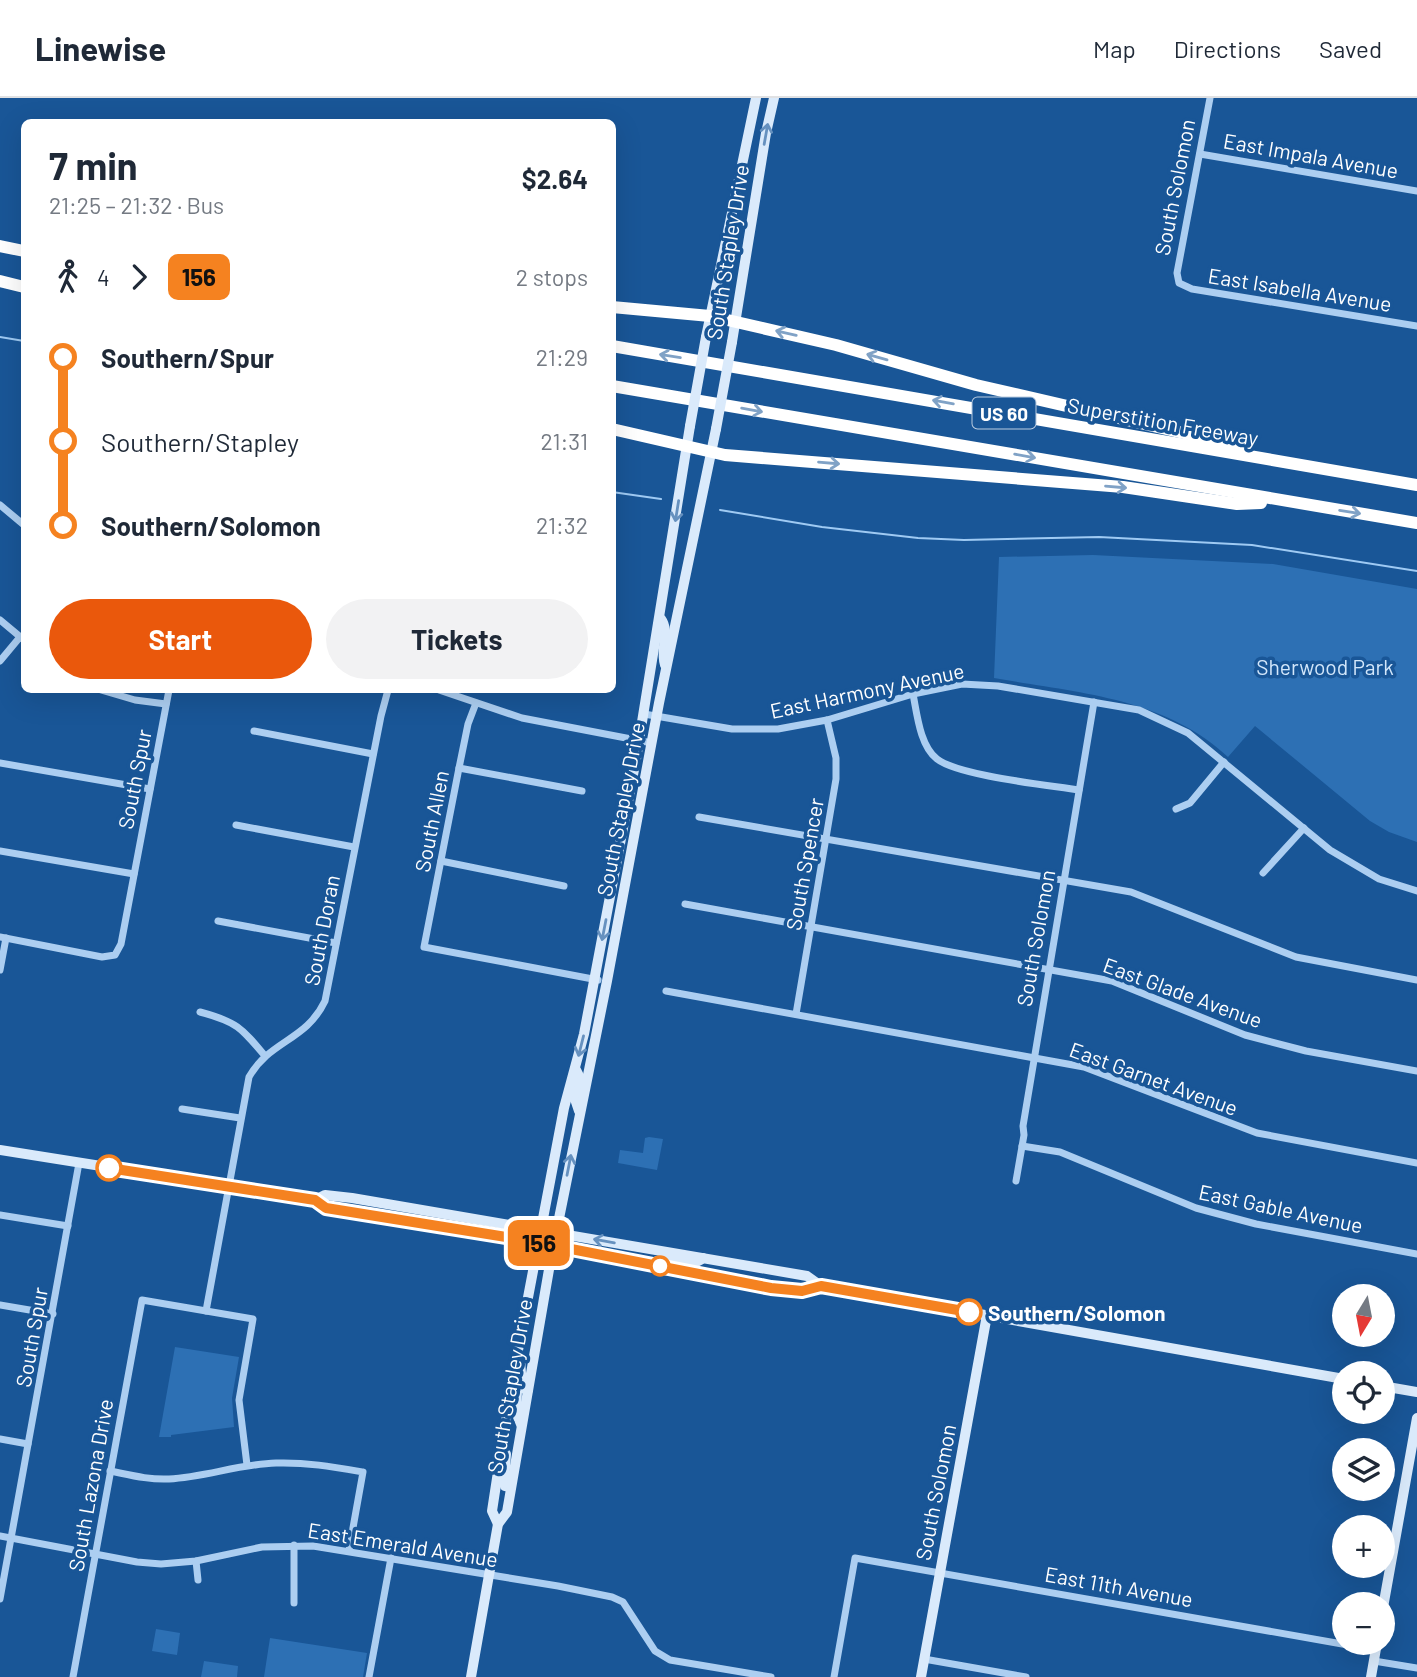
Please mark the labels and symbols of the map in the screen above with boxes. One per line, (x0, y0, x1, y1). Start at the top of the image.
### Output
street label: South Solomon (1149, 117, 1199, 257)
one-way arrow (760, 123, 773, 146)
street label: East Impala Avenue (1222, 127, 1400, 183)
street label: South Stapley Drive (701, 163, 753, 341)
street label: East Isabella Avenue (1206, 262, 1394, 316)
one-way arrow (775, 326, 798, 340)
one-way arrow (659, 349, 682, 362)
one-way arrow (866, 350, 889, 363)
street label: Superstition Freeway (1066, 392, 1261, 450)
one-way arrow (932, 395, 955, 408)
road number: US 60 (972, 398, 1036, 428)
one-way arrow (740, 404, 763, 417)
one-way arrow (1013, 450, 1036, 464)
one-way arrow (817, 457, 840, 470)
one-way arrow (1104, 480, 1127, 493)
one-way arrow (670, 499, 683, 522)
one-way arrow (1339, 506, 1361, 519)
park label: Sherwood Park (1256, 654, 1394, 679)
street label: East Harmony Avenue (768, 657, 966, 723)
street label: South Stapley Drive (591, 720, 649, 898)
street label: South Spur (112, 727, 156, 831)
street label: South Allen (409, 768, 453, 874)
street label: South Spencer (780, 796, 828, 932)
street label: South Solomon (1011, 868, 1059, 1008)
street label: South Doran (298, 873, 344, 987)
one-way arrow (597, 918, 610, 941)
street label: East Glade Avenue (1100, 952, 1266, 1032)
one-way arrow (574, 1034, 587, 1057)
street label: East Garnet Avenue (1066, 1036, 1242, 1120)
one-way arrow (563, 1154, 577, 1177)
unlabelled marker (96, 1155, 122, 1181)
street label: East Gable Avenue (1197, 1178, 1365, 1238)
line badge: 156 (499, 1220, 579, 1266)
one-way arrow (593, 1233, 616, 1247)
unlabelled marker (650, 1256, 670, 1276)
north arrow (1332, 1284, 1395, 1348)
street label: South Spur (10, 1285, 52, 1389)
street label: South Stapley Drive (481, 1297, 537, 1475)
marker: Southern/Solomon (956, 1299, 982, 1325)
place label: Southern/Solomon (988, 1300, 1166, 1325)
street label: South Lazona Drive (63, 1397, 117, 1573)
street label: South Solomon (910, 1422, 960, 1562)
street label: East Emerald Avenue (306, 1517, 500, 1571)
street label: East 11th Avenue (1043, 1561, 1195, 1611)

